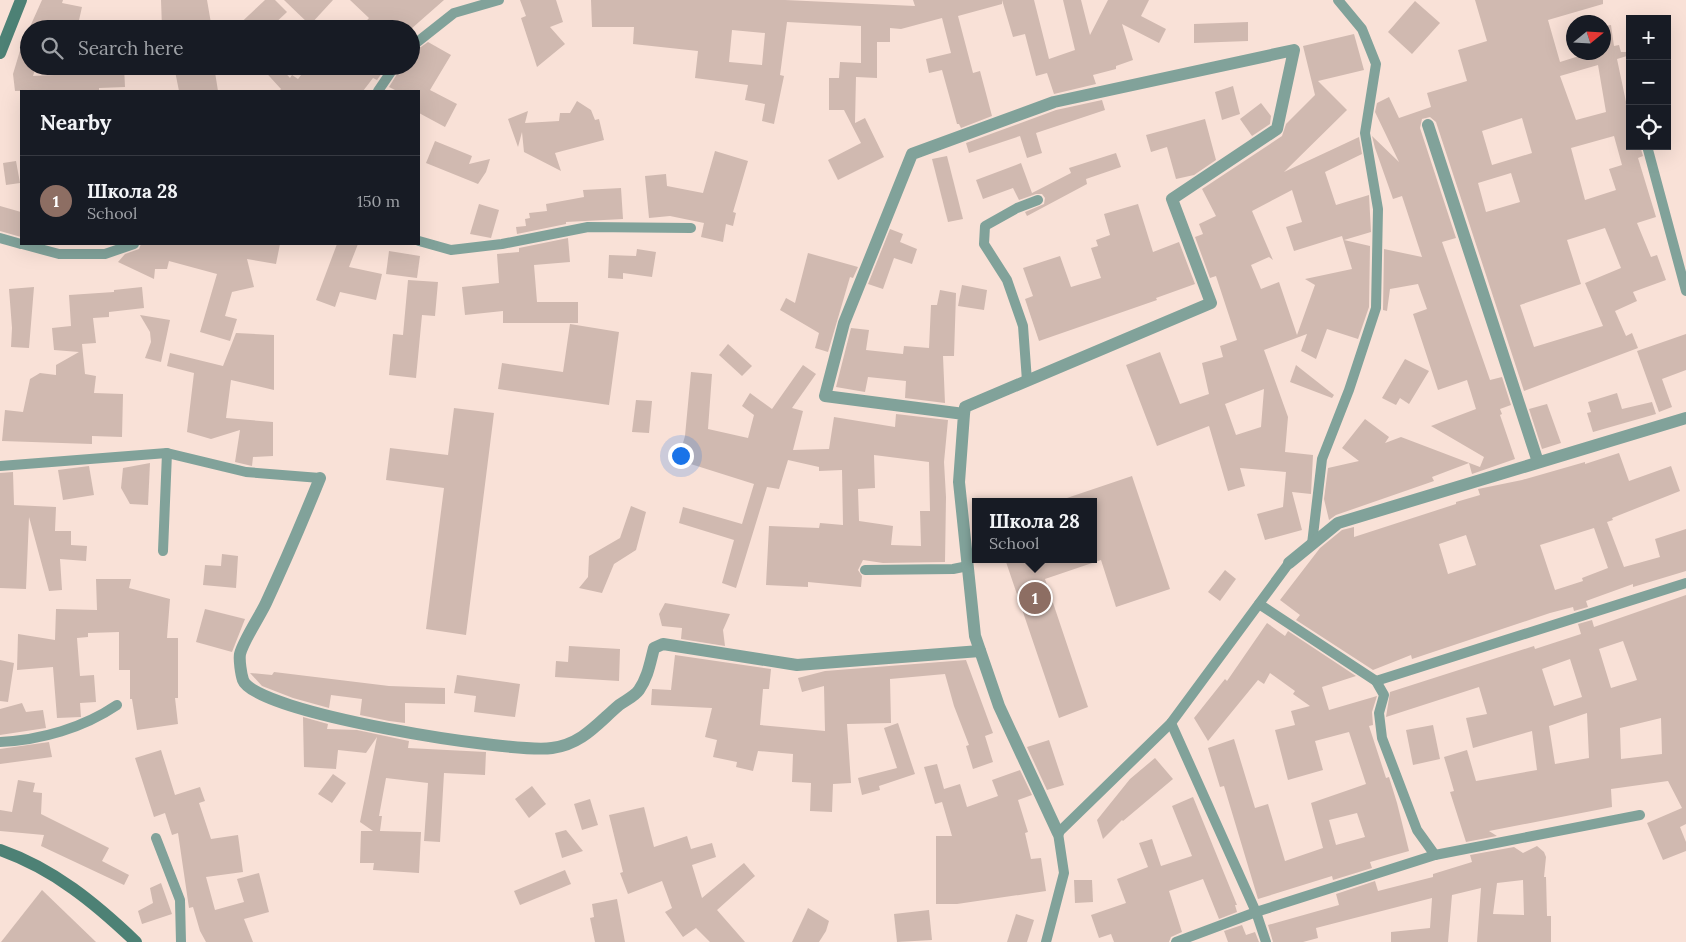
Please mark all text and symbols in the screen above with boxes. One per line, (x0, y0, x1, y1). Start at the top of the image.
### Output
north arrow (1566, 15, 1611, 60)
map controls (1626, 15, 1671, 150)
button: + (1626, 15, 1671, 60)
search box (20, 20, 420, 75)
icon: search (38, 34, 66, 62)
text: Search here (78, 36, 184, 60)
button: − (1626, 60, 1671, 105)
button: locate (1626, 105, 1671, 150)
text: Nearby (40, 109, 111, 136)
text: Школа 28 (87, 179, 178, 203)
text: 1 (53, 191, 59, 211)
text: 150 m (357, 191, 400, 211)
text: School (87, 203, 137, 223)
your location (668, 443, 694, 469)
popup (972, 498, 1097, 563)
text: Школа 28 (989, 509, 1080, 533)
text: School (989, 533, 1039, 553)
pin: 1 (1019, 579, 1051, 617)

